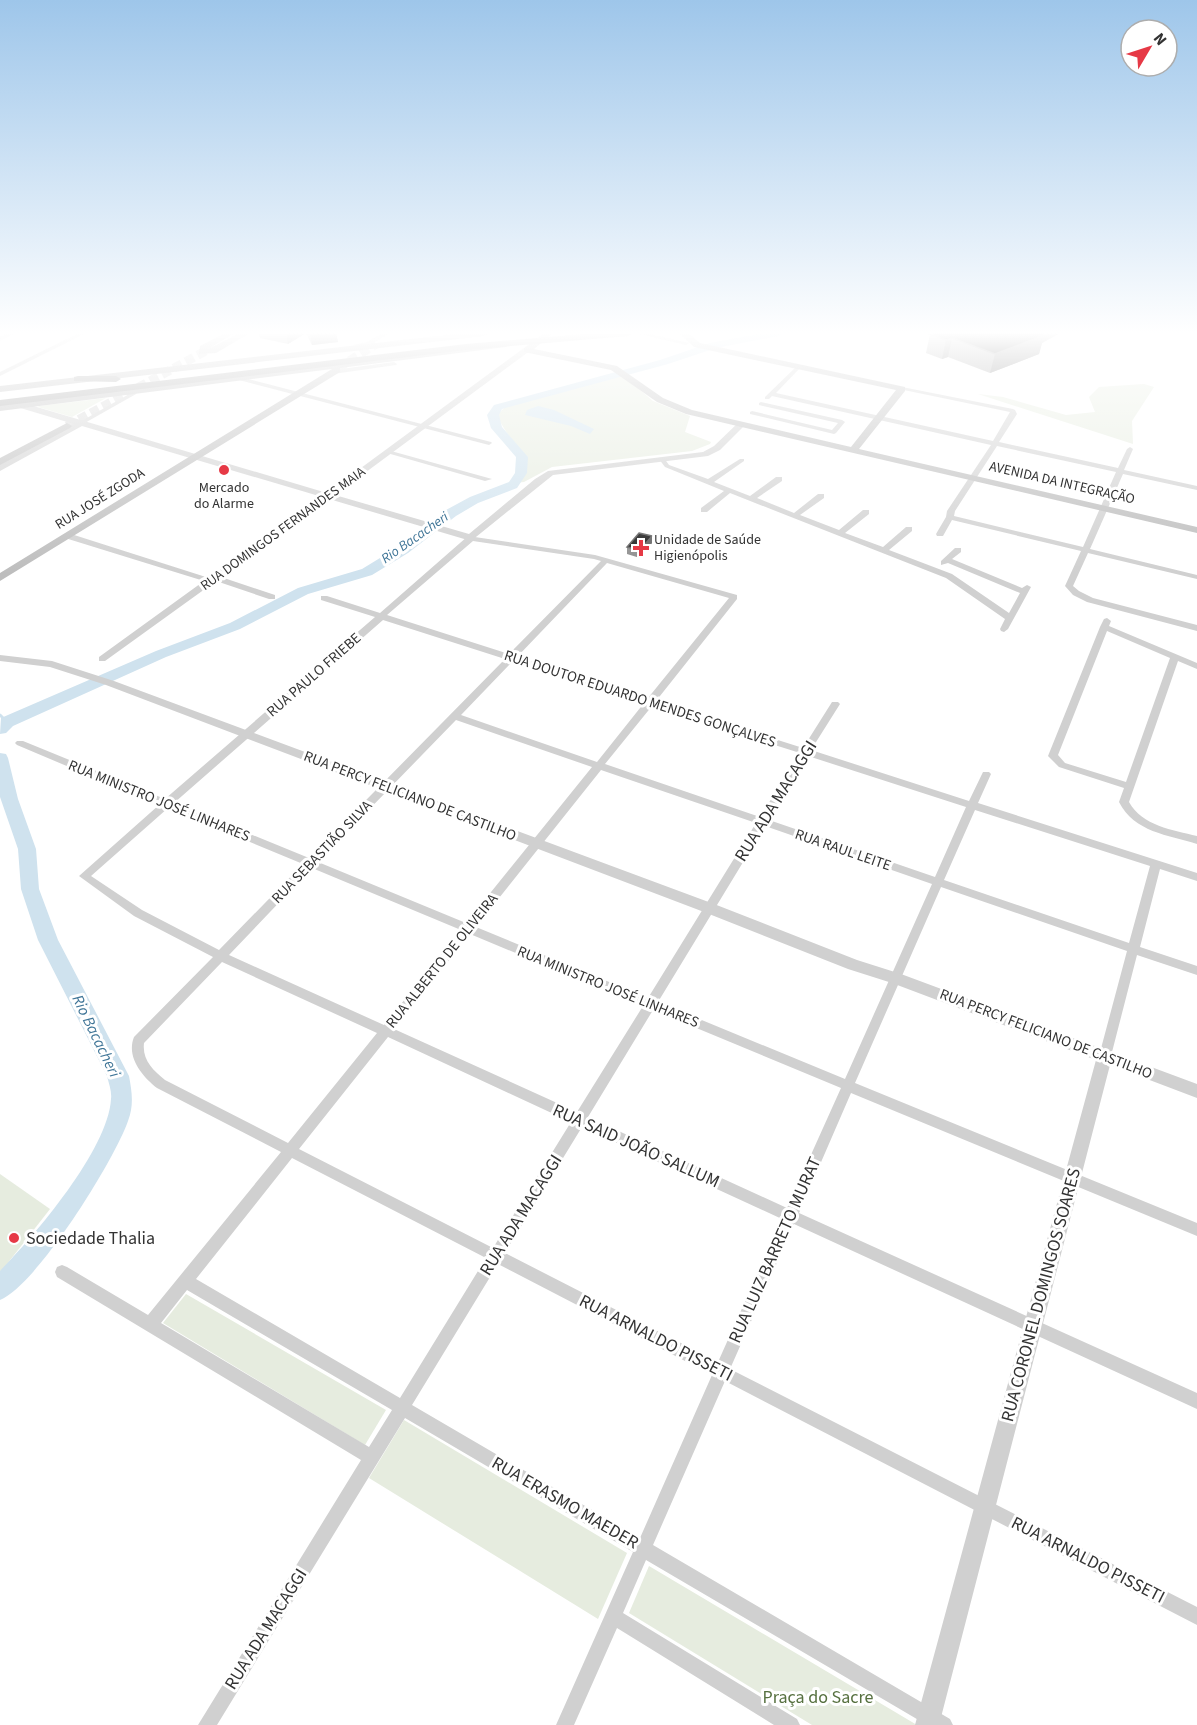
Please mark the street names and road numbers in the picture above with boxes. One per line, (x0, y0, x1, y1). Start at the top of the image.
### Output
street label: AVENIDA DA INTEGRAÇÃO (987, 457, 1137, 509)
street label: RUA DOMINGOS FERNANDES MAIA (196, 462, 370, 596)
street label: RUA JOSÉ ZGODA (51, 463, 149, 535)
street label: RUA PAULO FRIEBE (262, 628, 366, 722)
street label: RUA DOUTOR EDUARDO MENDES GONÇALVES (501, 645, 779, 753)
street label: RUA ADA MACAGGI (729, 736, 823, 866)
street label: RUA PERCY FELICIANO DE CASTILHO (301, 746, 519, 846)
street label: RUA MINISTRO JOSÉ LINHARES (65, 755, 253, 847)
street label: RUA SEBASTIÃO SILVA (267, 795, 378, 908)
street label: RUA RAUL LEITE (792, 824, 894, 876)
street label: RUA ALBERTO DE OLIVEIRA (381, 889, 503, 1033)
street label: RUA MINISTRO JOSÉ LINHARES (514, 941, 702, 1033)
street label: RUA PERCY FELICIANO DE CASTILHO (937, 984, 1155, 1084)
street label: RUA SAID JOÃO SALLUM (549, 1098, 723, 1194)
street label: RUA ADA MACAGGI (474, 1150, 568, 1280)
street label: RUA LUIZ BARRETO MURAT (723, 1153, 827, 1347)
street label: RUA CORONEL DOMINGOS SOARES (995, 1165, 1087, 1425)
street label: RUA ARNALDO PISSETI (575, 1288, 737, 1388)
street label: RUA ERASMO MAEDER (487, 1451, 643, 1555)
street label: RUA ARNALDO PISSETI (1007, 1510, 1169, 1610)
street label: RUA ADA MACAGGI (219, 1564, 313, 1694)

